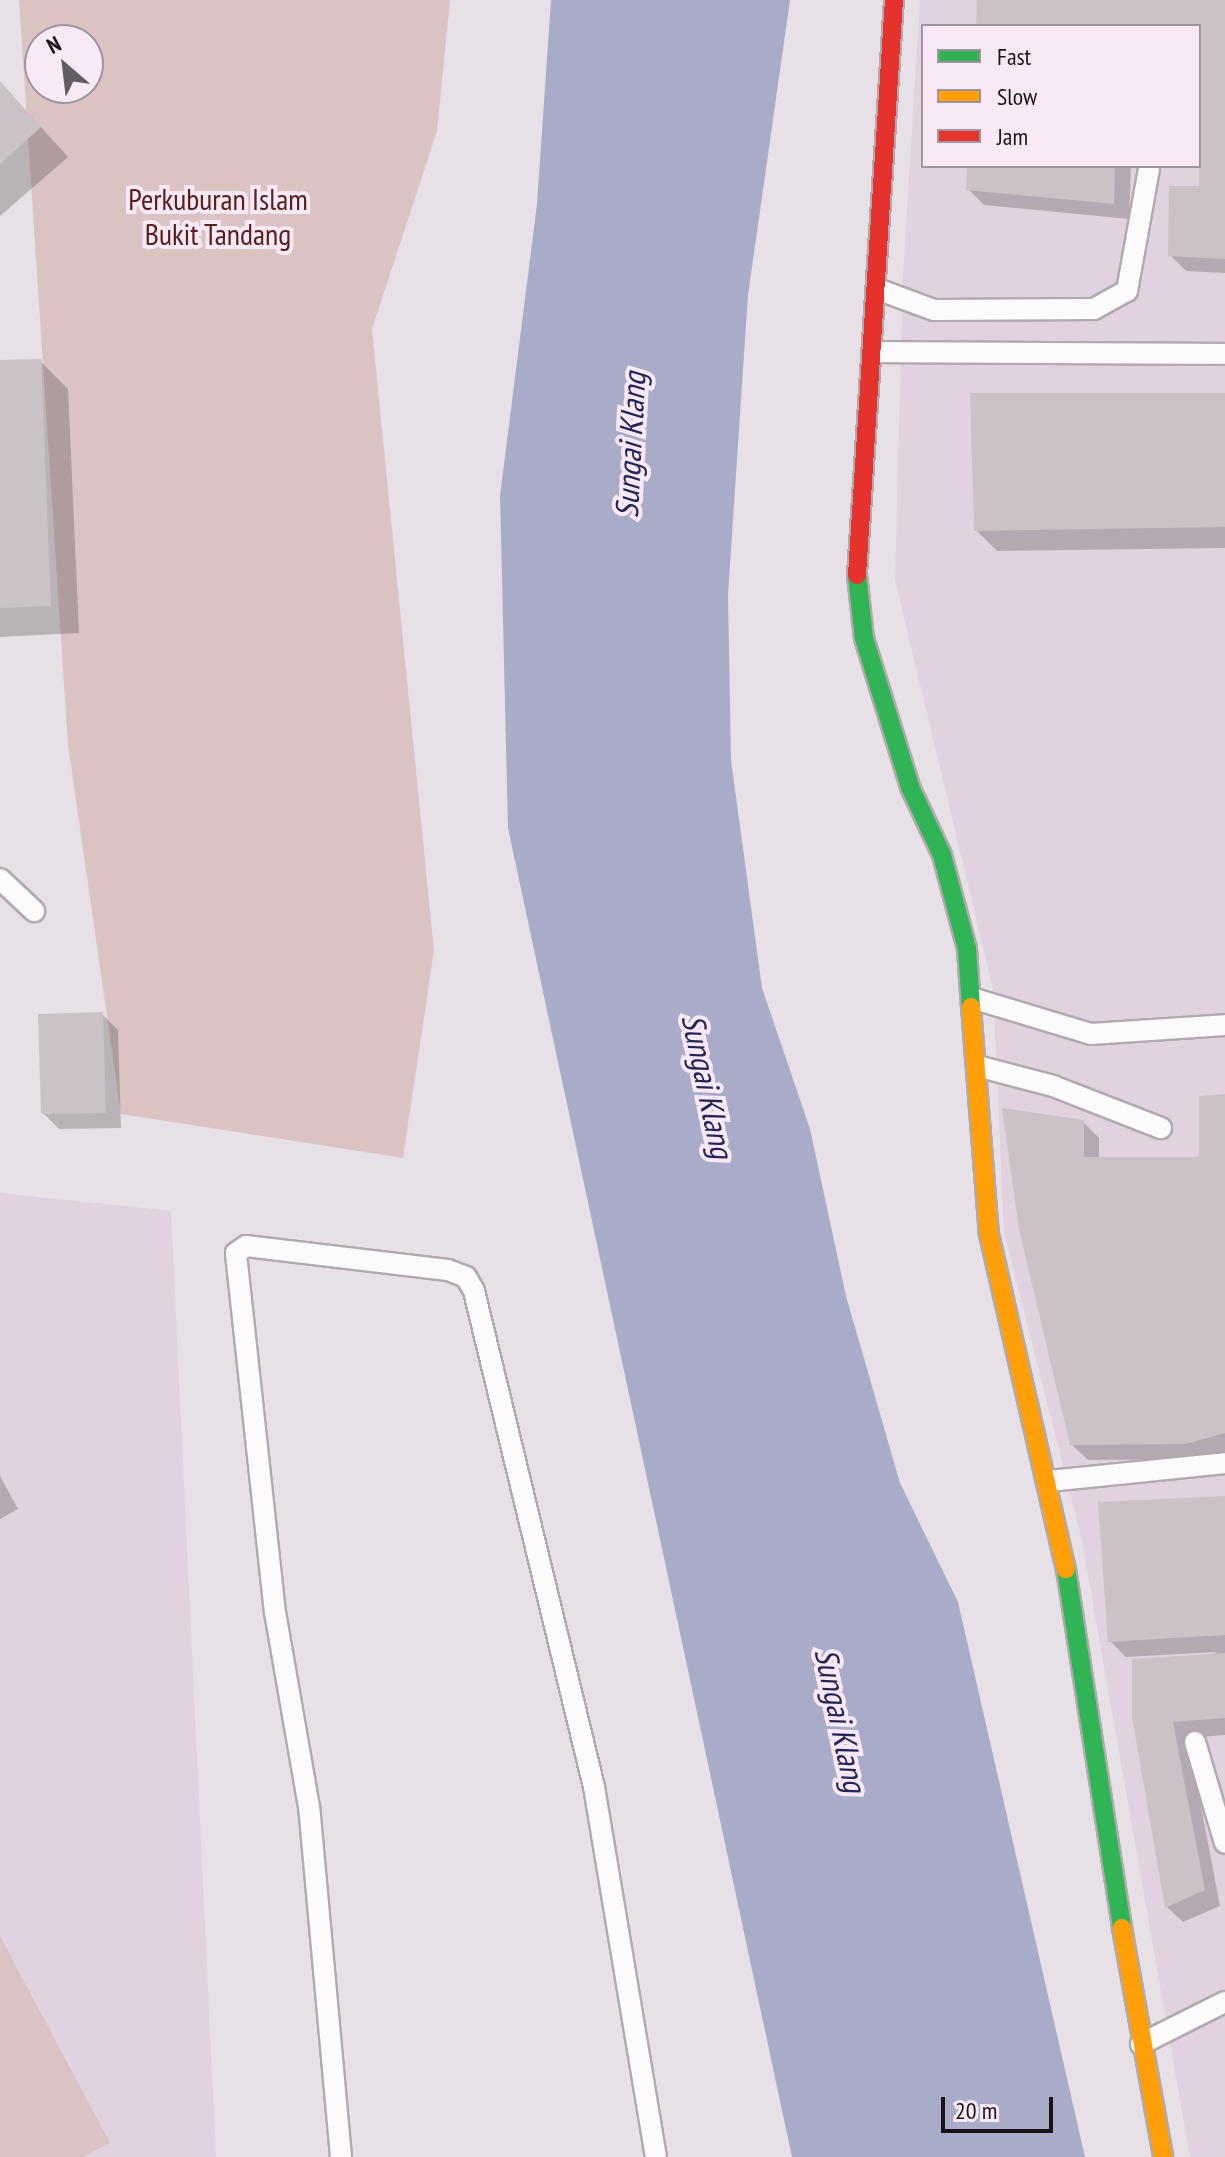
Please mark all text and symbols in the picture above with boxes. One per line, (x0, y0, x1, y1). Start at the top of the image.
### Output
north arrow (24, 24, 104, 104)
legend (921, 24, 1201, 168)
text: N (42, 29, 65, 60)
text: Fast (997, 41, 1031, 72)
text: Slow (997, 81, 1037, 112)
text: Jam (997, 121, 1028, 152)
park label: Perkuburan Islam Bukit Tandang (128, 181, 308, 252)
water label: Sungai Klang (607, 371, 653, 519)
water label: Sungai Klang (674, 1011, 742, 1161)
water label: Sungai Klang (807, 1645, 875, 1795)
scale bar (945, 2081, 1057, 2131)
text: 20 m (955, 2095, 997, 2126)

